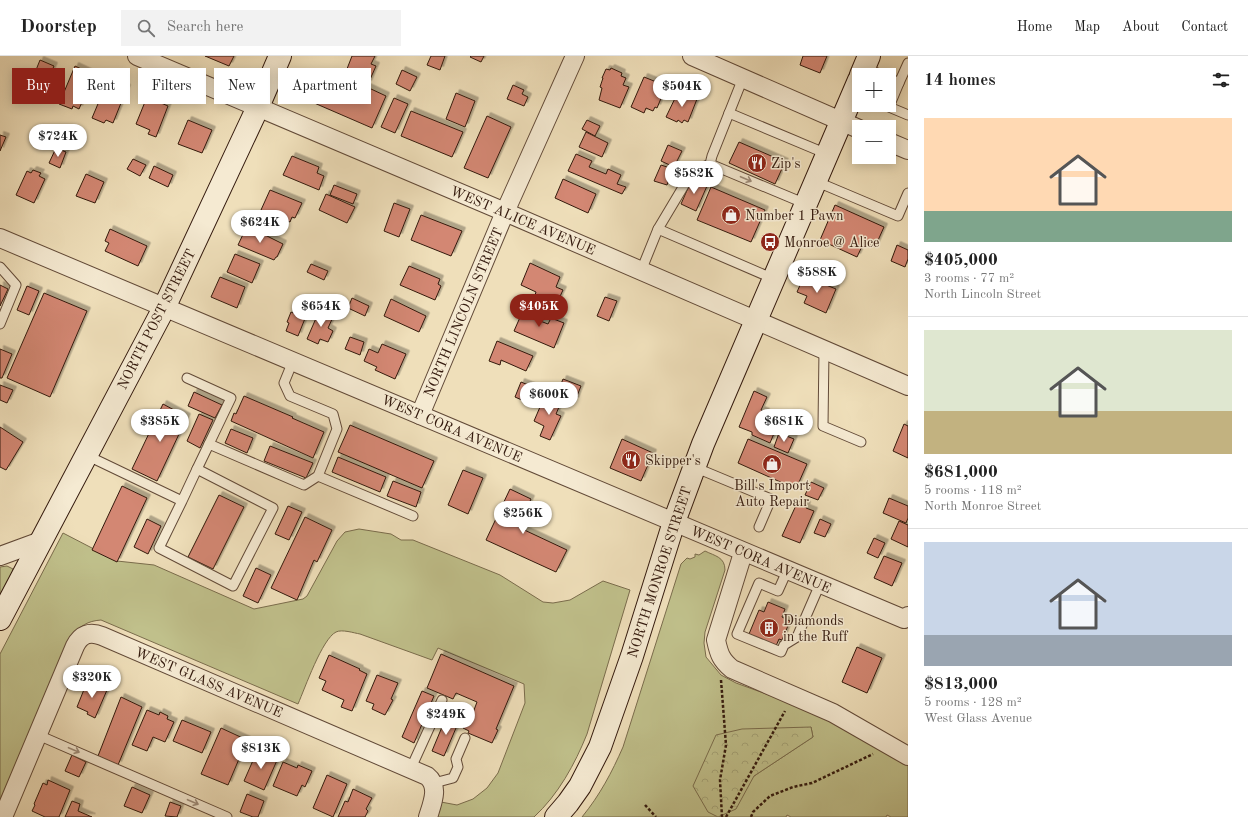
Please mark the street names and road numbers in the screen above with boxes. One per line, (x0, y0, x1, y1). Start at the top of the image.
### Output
street label: WEST ALICE AVENUE (448, 184, 597, 258)
street label: NORTH LINCOLN STREET (422, 226, 506, 399)
street label: NORTH POST STREET (115, 247, 198, 392)
street label: WEST CORA AVENUE (379, 393, 524, 465)
street label: NORTH MONROE STREET (626, 485, 694, 660)
street label: WEST CORA AVENUE (688, 524, 833, 596)
street label: WEST GLASS AVENUE (133, 645, 284, 720)

